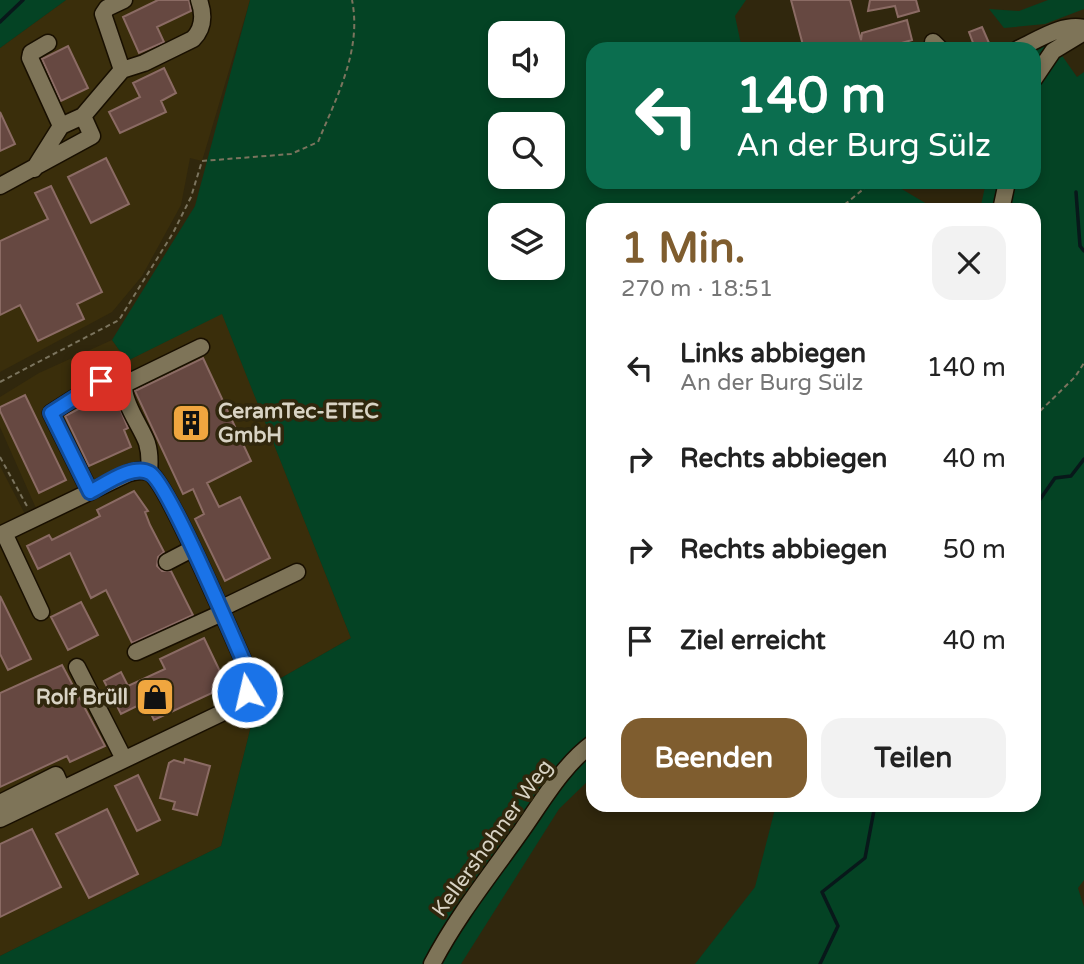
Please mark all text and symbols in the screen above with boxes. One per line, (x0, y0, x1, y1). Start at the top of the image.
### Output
map controls (488, 21, 565, 280)
button: sound (488, 21, 565, 98)
text: 140 m (736, 67, 886, 126)
icon: left (621, 70, 712, 161)
button: search (488, 112, 565, 189)
text: An der Burg Sülz (736, 127, 991, 165)
button: layers (488, 203, 565, 280)
text: 1 Min. (621, 223, 745, 274)
button: close (932, 226, 1006, 300)
text: 270 m · 18:51 (621, 275, 773, 303)
text: Links abbiegen (680, 338, 866, 369)
icon: left (621, 349, 659, 387)
pin (71, 351, 131, 411)
text: 140 m (926, 352, 1006, 383)
icon: arrive (82, 362, 120, 400)
text: An der Burg Sülz (680, 369, 863, 397)
place label: CeramTec-ETEC GmbH (218, 399, 379, 448)
building icon: CeramTec-ETEC GmbH (170, 402, 212, 444)
icon: right (621, 440, 659, 478)
text: Rechts abbiegen (680, 443, 887, 474)
text: 40 m (943, 443, 1006, 474)
icon: right (621, 531, 659, 569)
text: Rechts abbiegen (680, 534, 887, 565)
text: 50 m (943, 534, 1006, 565)
icon: arrive (621, 622, 659, 660)
text: Ziel erreicht (680, 625, 826, 656)
text: 40 m (943, 625, 1006, 656)
position arrow (210, 655, 284, 729)
shop icon: Rolf Brüll (134, 676, 176, 718)
place label: Rolf Brüll (36, 685, 128, 710)
button: Beenden (621, 718, 807, 798)
button: Teilen (821, 718, 1006, 798)
street label: Kellershohner Weg (427, 755, 558, 922)

